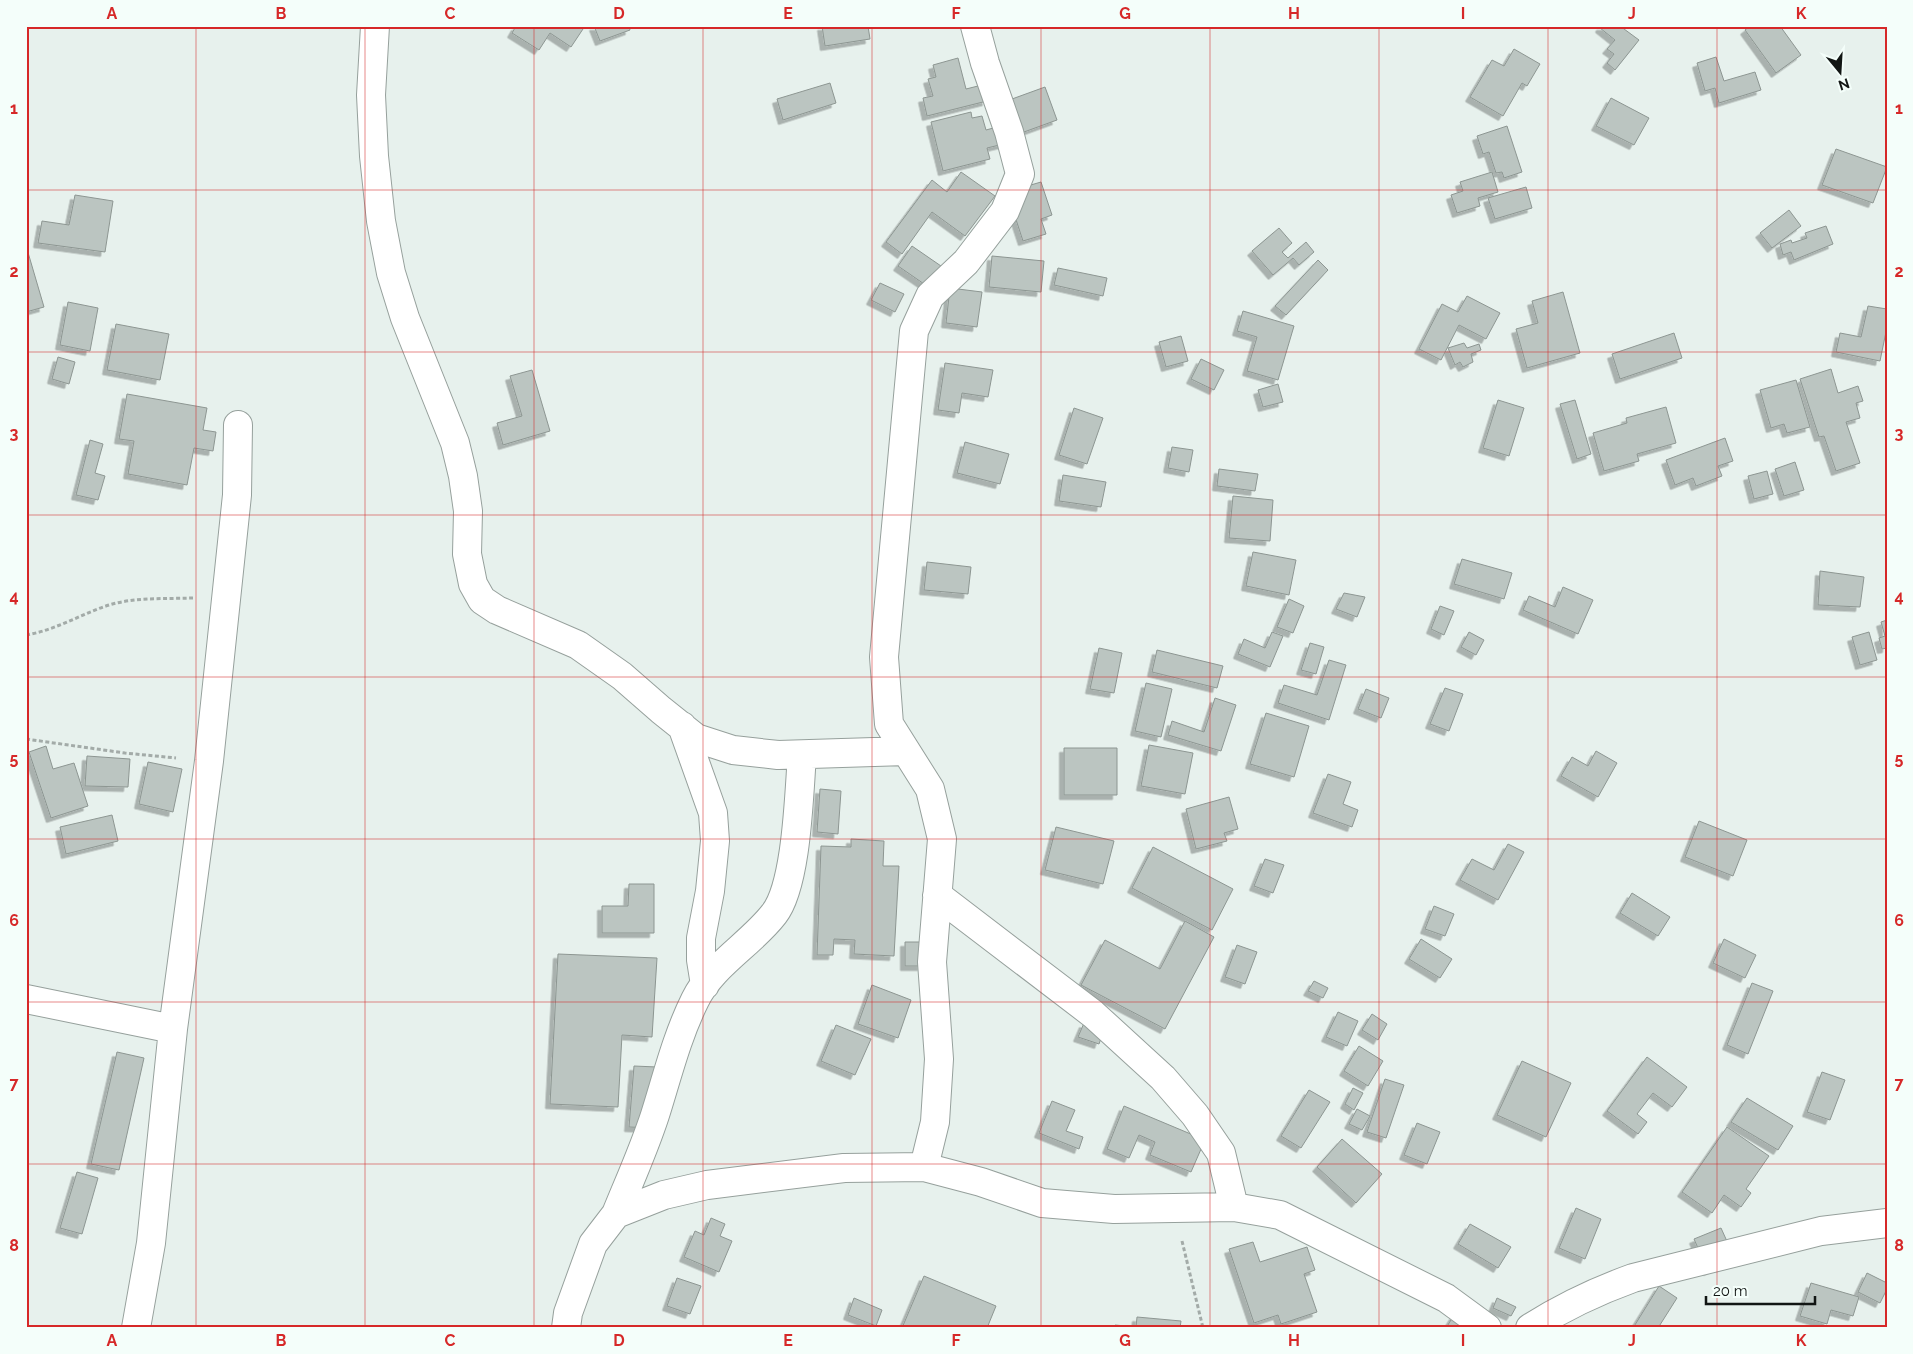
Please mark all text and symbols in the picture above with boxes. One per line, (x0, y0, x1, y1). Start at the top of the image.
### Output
text: A (107, 4, 118, 23)
text: B (276, 4, 287, 23)
text: C (445, 4, 456, 23)
text: D (613, 4, 625, 23)
text: E (783, 4, 793, 23)
text: F (951, 4, 961, 23)
text: G (1119, 4, 1131, 23)
text: H (1288, 4, 1300, 23)
text: I (1461, 4, 1465, 23)
text: J (1628, 4, 1636, 23)
text: K (1796, 4, 1807, 23)
north arrow (1816, 48, 1866, 98)
text: N (1836, 75, 1852, 94)
text: 1 (10, 99, 18, 118)
text: 1 (1895, 99, 1903, 118)
text: 2 (9, 262, 19, 281)
text: 2 (1894, 262, 1904, 281)
text: 3 (10, 424, 19, 443)
text: 3 (1895, 424, 1904, 443)
text: 4 (9, 587, 19, 606)
text: 4 (1894, 587, 1904, 606)
text: 5 (10, 749, 19, 768)
text: 5 (1895, 749, 1904, 768)
text: 6 (9, 911, 19, 930)
text: 6 (1894, 911, 1904, 930)
text: 7 (10, 1074, 19, 1093)
text: 7 (1895, 1074, 1904, 1093)
text: 8 (9, 1236, 19, 1255)
text: 8 (1894, 1236, 1904, 1255)
scale bar (1706, 1274, 1814, 1306)
text: 20 m (1713, 1282, 1748, 1300)
text: A (107, 1331, 118, 1350)
text: B (276, 1331, 287, 1350)
text: C (445, 1331, 456, 1350)
text: D (613, 1331, 625, 1350)
text: E (783, 1331, 793, 1350)
text: F (951, 1331, 961, 1350)
text: G (1119, 1331, 1131, 1350)
text: H (1288, 1331, 1300, 1350)
text: I (1461, 1331, 1465, 1350)
text: J (1628, 1331, 1636, 1350)
text: K (1796, 1331, 1807, 1350)

